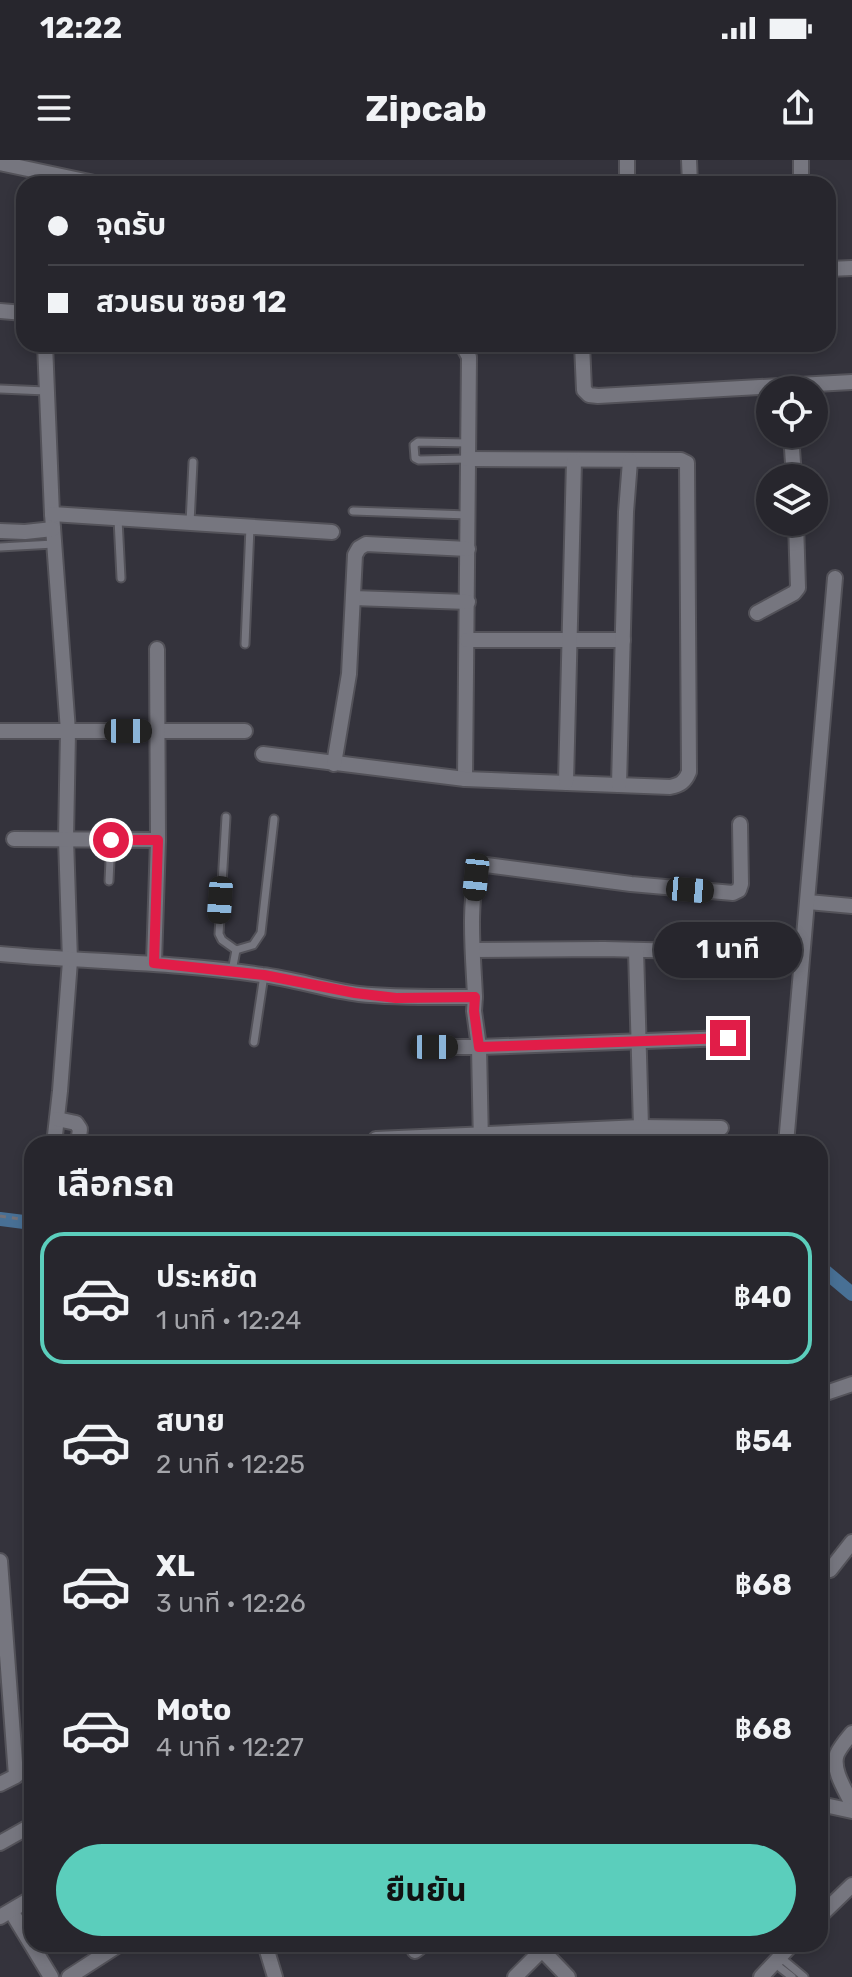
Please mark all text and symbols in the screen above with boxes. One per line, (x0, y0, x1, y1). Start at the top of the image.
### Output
text: 12:22 (40, 10, 122, 46)
icon: menu (32, 86, 76, 130)
icon: share (776, 86, 820, 130)
text: Zipcab (365, 87, 487, 130)
text: จุดรับ (96, 207, 166, 243)
text: สวนธน ซอย 12 (96, 284, 287, 320)
map controls (756, 376, 828, 536)
button: locate (756, 376, 828, 448)
button: layers (756, 464, 828, 536)
car (104, 719, 152, 743)
route start (93, 822, 129, 858)
car (462, 852, 490, 902)
car (206, 875, 234, 925)
car (665, 876, 715, 904)
callout: 1 นาที (654, 922, 802, 978)
text: 1 นาที (696, 934, 760, 965)
route end (710, 1020, 746, 1056)
car (410, 1035, 458, 1059)
text: เลือกรถ (56, 1162, 175, 1205)
text: ประหยัด (156, 1259, 258, 1295)
icon: car (60, 1262, 132, 1334)
text: ฿40 (734, 1279, 792, 1315)
text: 1 นาที · 12:24 (156, 1305, 301, 1336)
text: สบาย (156, 1403, 225, 1439)
icon: car (60, 1406, 132, 1478)
text: ฿54 (735, 1423, 792, 1459)
text: 2 นาที · 12:25 (156, 1449, 305, 1480)
text: XL (156, 1548, 195, 1584)
icon: car (60, 1550, 132, 1622)
text: ฿68 (735, 1567, 792, 1603)
text: 3 นาที · 12:26 (156, 1588, 306, 1619)
text: Moto (156, 1692, 231, 1728)
icon: car (60, 1694, 132, 1766)
text: ฿68 (735, 1711, 792, 1747)
text: 4 นาที · 12:27 (156, 1732, 304, 1763)
button: ยืนยัน (56, 1844, 796, 1936)

